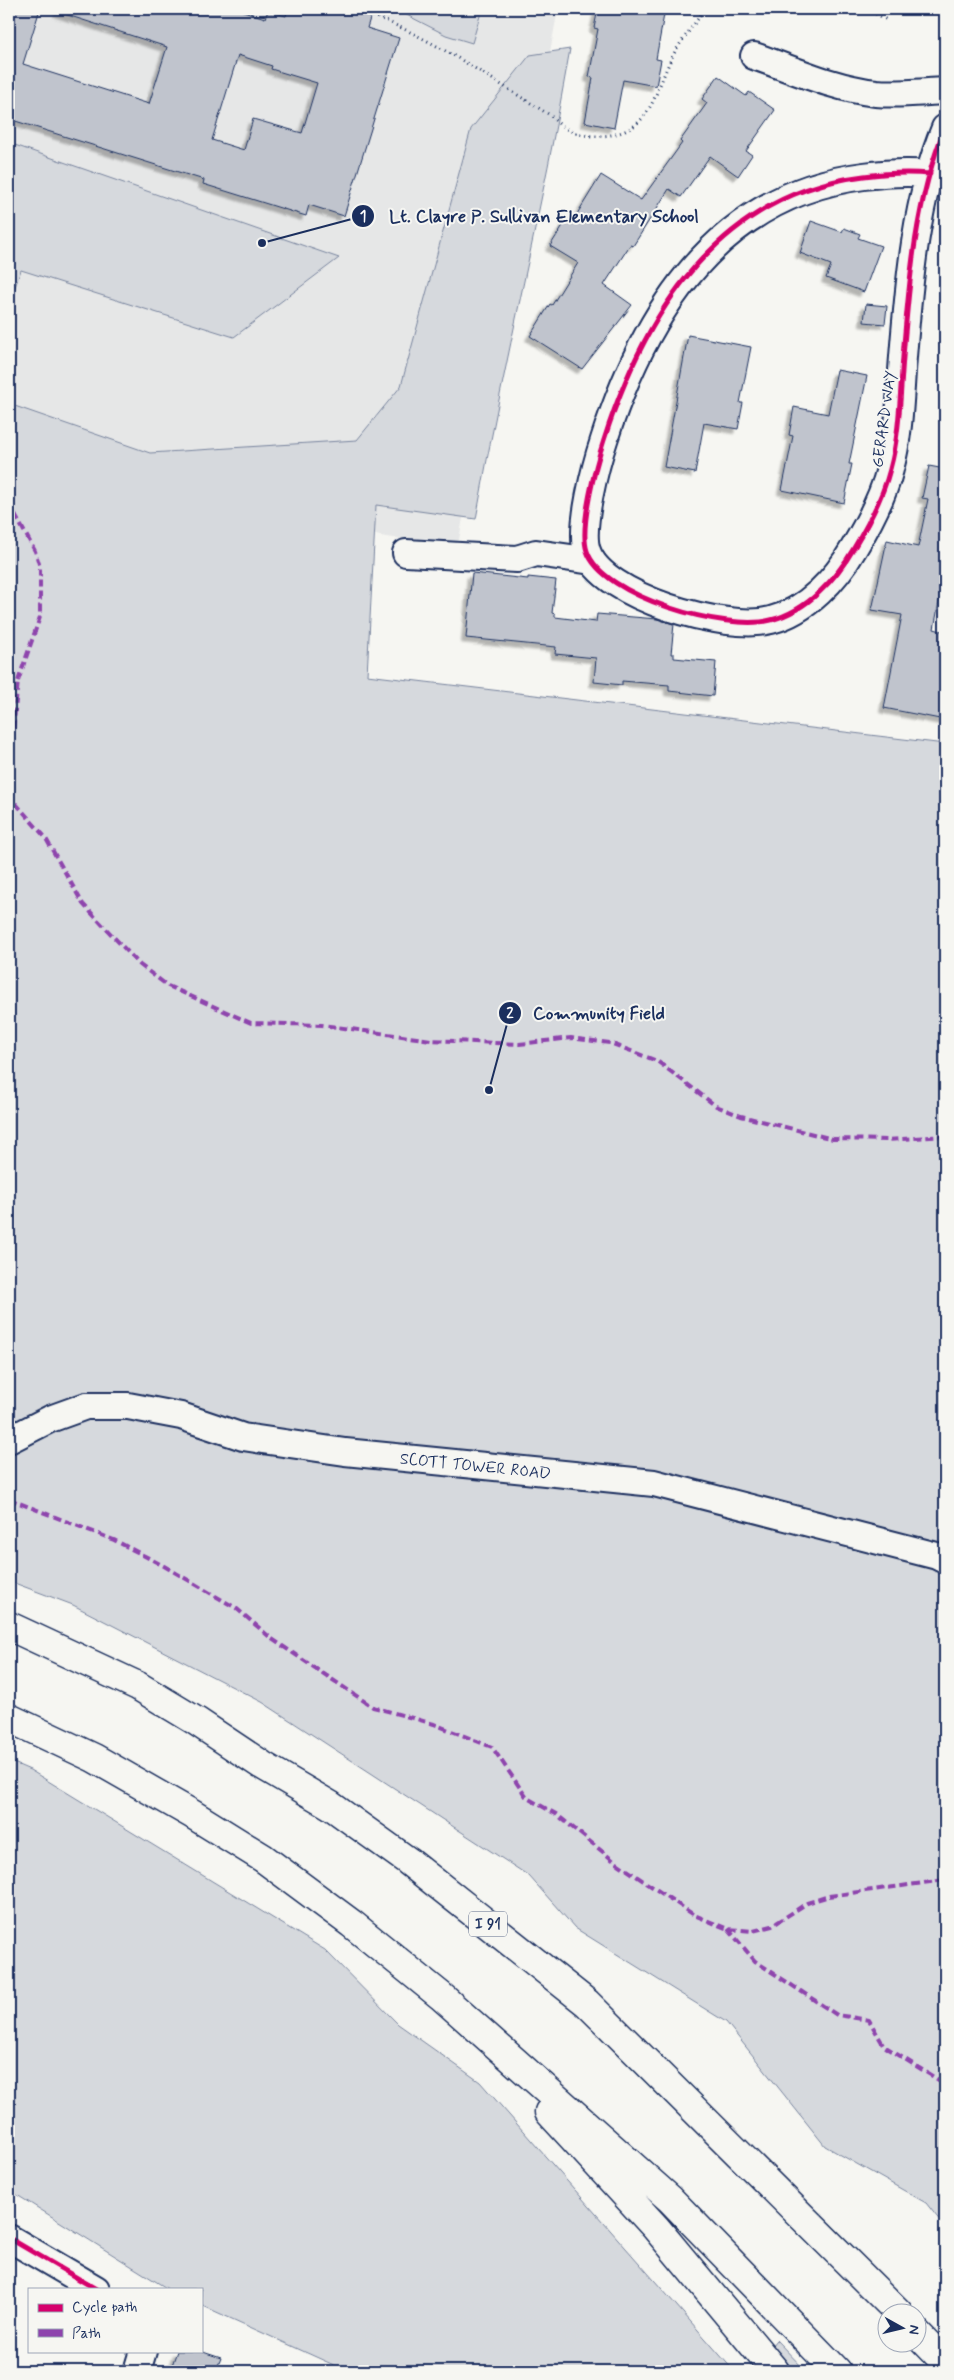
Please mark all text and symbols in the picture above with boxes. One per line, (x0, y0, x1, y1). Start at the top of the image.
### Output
callout: Lt. Clayre P. Sullivan Elementary School (351, 199, 712, 232)
text: Lt. Clayre P. Sullivan Elementary School (389, 205, 699, 229)
text: 1 (360, 207, 366, 227)
street label: GERARD WAY (867, 369, 902, 469)
callout: Community Field (498, 996, 674, 1029)
text: Community Field (533, 1002, 665, 1026)
text: 2 (506, 1004, 514, 1024)
street label: SCOTT TOWER ROAD (399, 1449, 552, 1485)
road number: I 91 (469, 1912, 507, 1936)
legend (28, 2288, 202, 2352)
text: Cycle path (72, 2298, 137, 2318)
north arrow (876, 2302, 926, 2352)
text: Path (72, 2324, 101, 2344)
text: N (904, 2324, 923, 2336)

